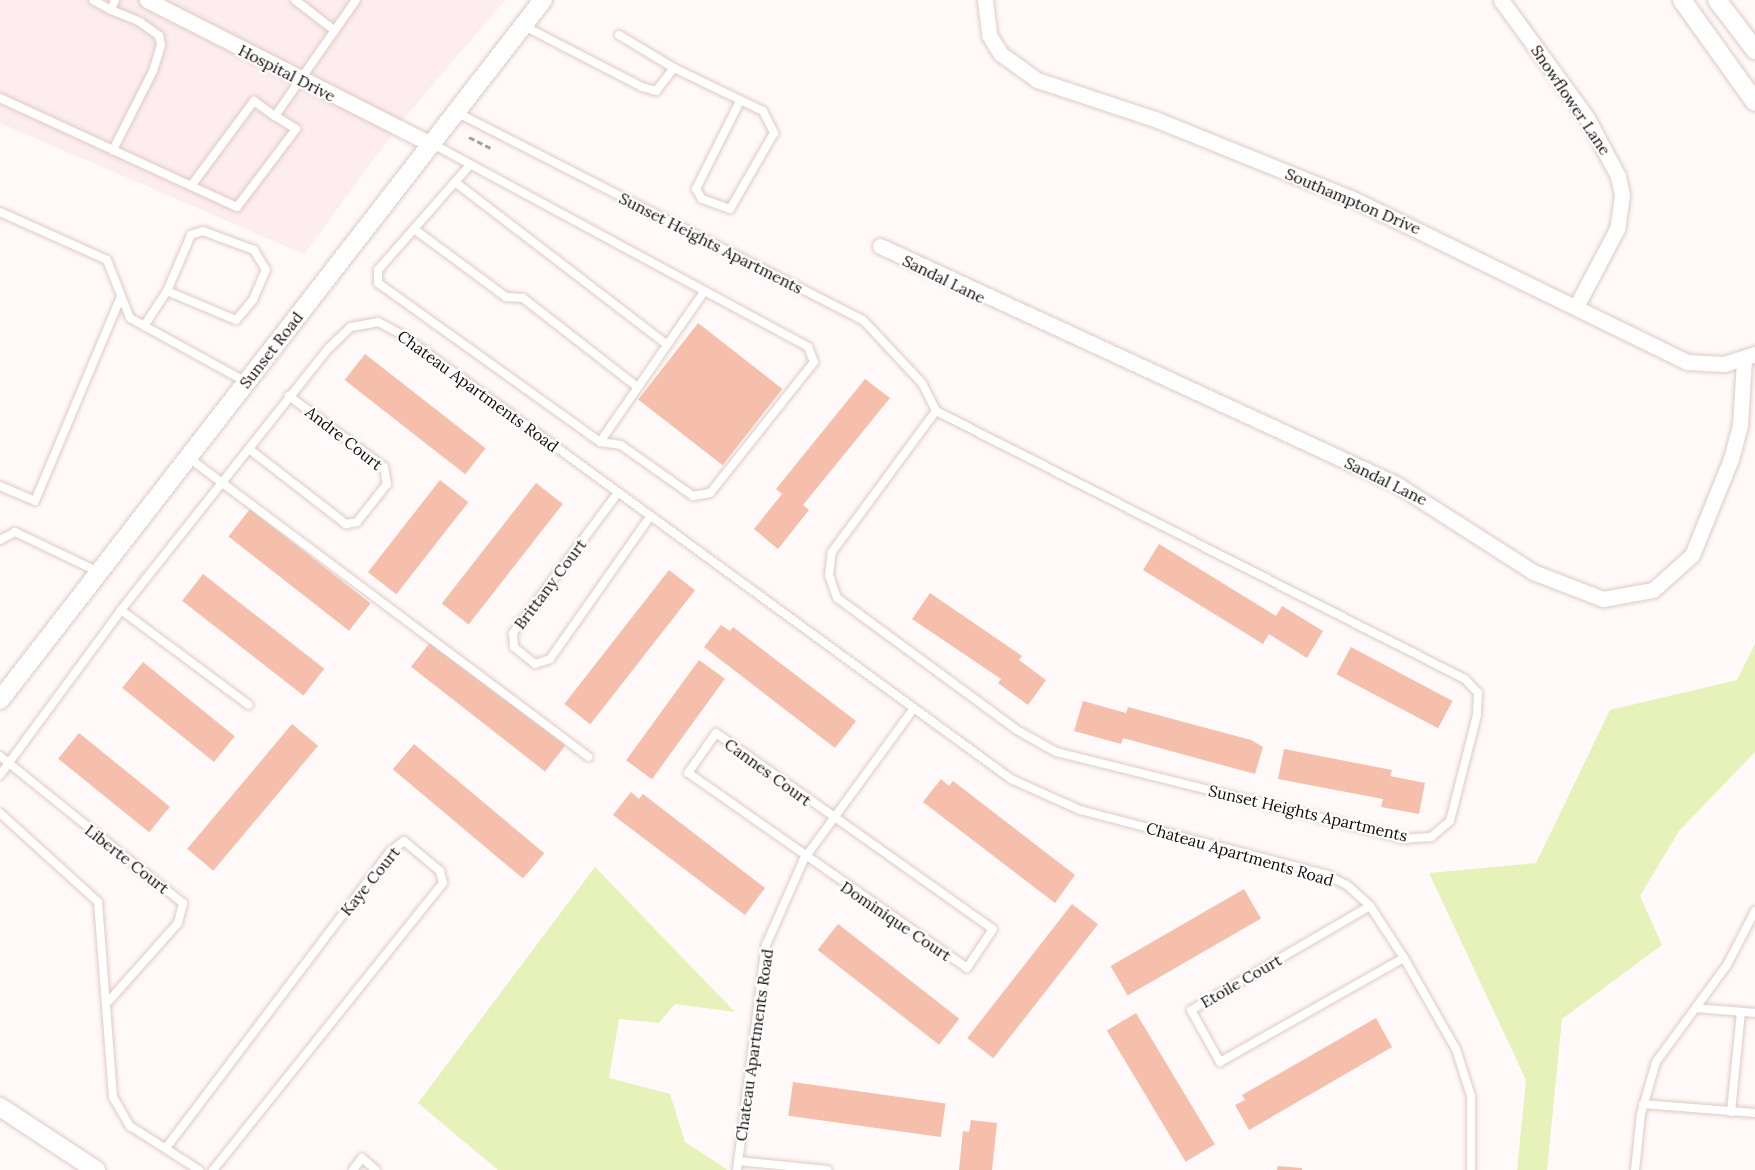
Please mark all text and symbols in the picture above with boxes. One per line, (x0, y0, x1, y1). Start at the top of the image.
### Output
street label: Hospital Drive (235, 40, 339, 106)
street label: Snowflower Lane (1527, 41, 1615, 159)
street label: Southampton Drive (1282, 164, 1424, 238)
street label: Sunset Heights Apartments (616, 188, 806, 298)
street label: Sandal Lane (899, 251, 989, 307)
street label: Sunset Road (235, 308, 307, 392)
street label: Chateau Apartments Road (394, 326, 562, 456)
street label: Andre Court (302, 402, 386, 474)
street label: Sandal Lane (1341, 453, 1431, 509)
street label: Brittany Court (510, 535, 590, 633)
street label: Cannes Court (721, 734, 815, 810)
street label: Sunset Heights Apartments (1207, 781, 1409, 845)
street label: Chateau Apartments Road (1144, 818, 1336, 890)
street label: Liberte Court (81, 820, 173, 898)
street label: Kaye Court (336, 843, 404, 919)
street label: Dominique Court (837, 877, 955, 965)
street label: Chateau Apartments Road (731, 948, 777, 1142)
street label: Etoile Court (1197, 950, 1285, 1012)

